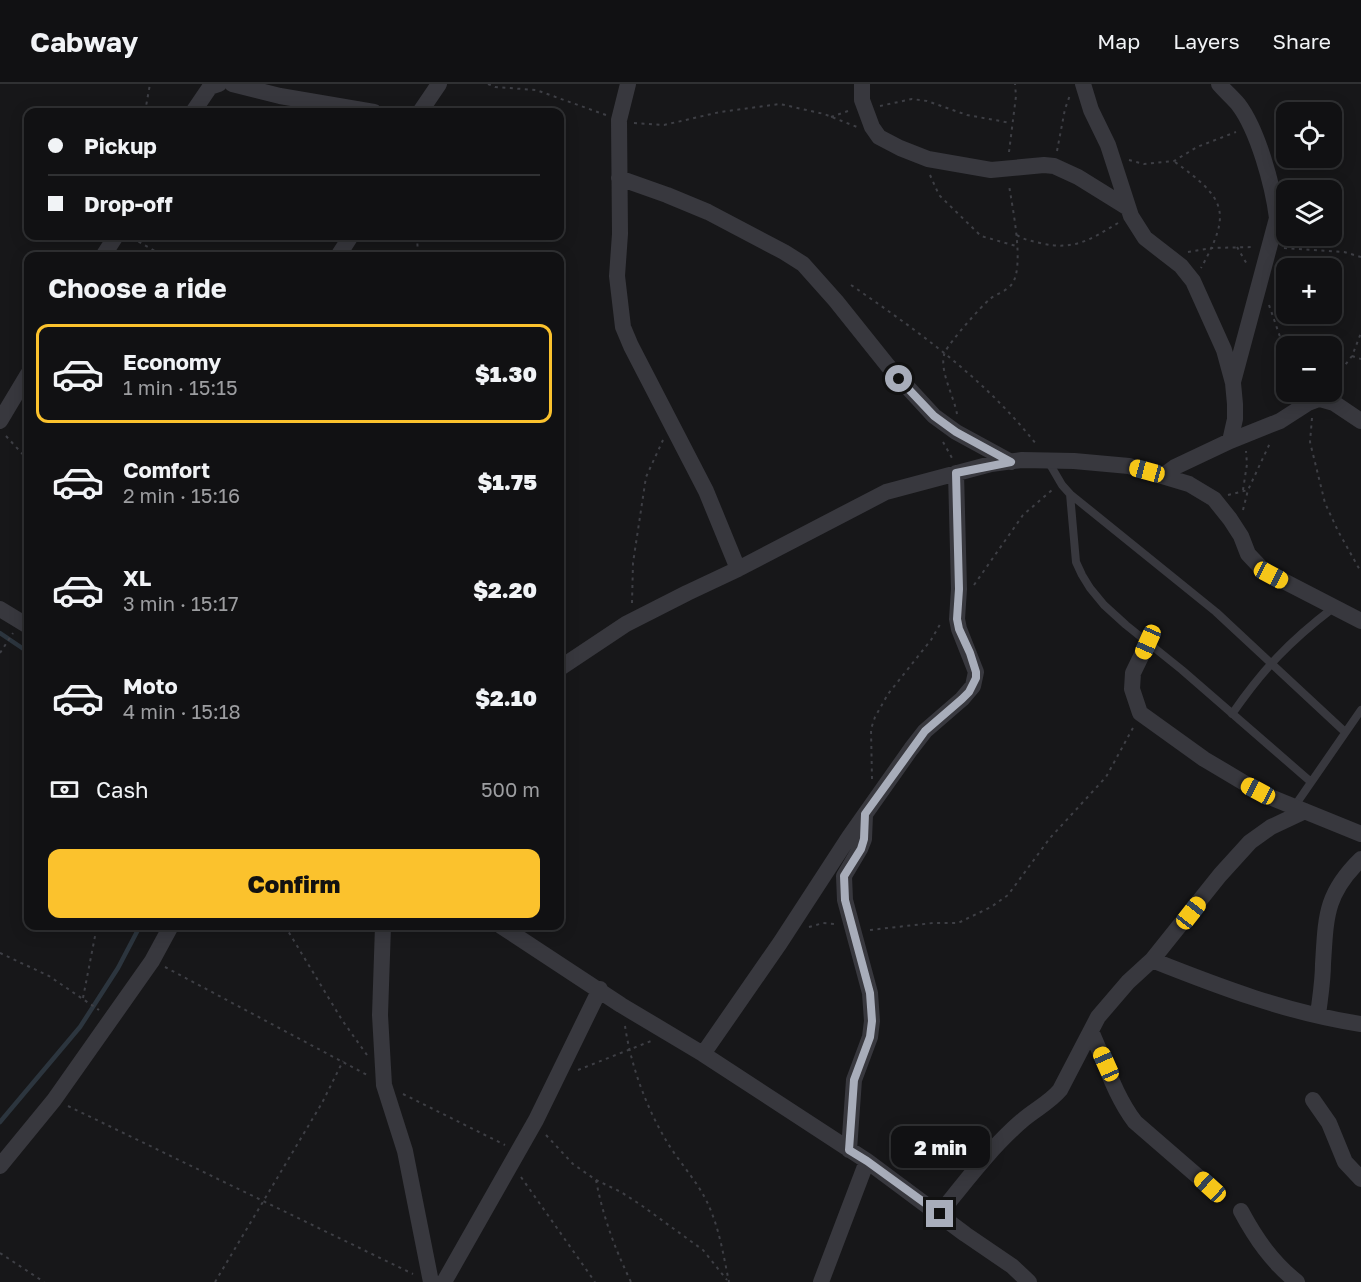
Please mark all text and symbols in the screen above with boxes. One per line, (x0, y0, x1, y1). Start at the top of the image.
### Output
text: Cabway (30, 25, 138, 58)
text: Map (1097, 28, 1140, 54)
text: Layers (1173, 28, 1240, 54)
text: Share (1273, 28, 1331, 54)
map controls (1276, 102, 1342, 402)
button: locate (1276, 102, 1342, 168)
text: Pickup (84, 132, 157, 159)
button: layers (1276, 180, 1342, 246)
text: Drop-off (84, 190, 173, 217)
button: + (1276, 258, 1342, 324)
text: Choose a ride (48, 272, 227, 304)
button: − (1276, 336, 1342, 402)
icon: car (51, 347, 105, 401)
text: Economy (123, 348, 221, 375)
text: $1.30 (475, 360, 537, 387)
route start (885, 365, 912, 392)
text: 1 min · 15:15 (123, 375, 238, 399)
icon: car (51, 455, 105, 509)
text: Comfort (123, 456, 210, 483)
car (1127, 458, 1167, 484)
text: $1.75 (477, 468, 537, 495)
text: 2 min · 15:16 (123, 483, 240, 507)
car (1251, 559, 1291, 591)
icon: car (51, 563, 105, 617)
text: XL (123, 564, 151, 591)
text: $2.20 (473, 576, 537, 603)
text: 3 min · 15:17 (123, 591, 239, 615)
car (1132, 622, 1164, 662)
icon: car (51, 671, 105, 725)
text: Moto (123, 672, 178, 699)
text: $2.10 (475, 684, 537, 711)
text: 4 min · 15:18 (123, 699, 241, 723)
icon: cash (48, 773, 81, 806)
car (1238, 775, 1278, 807)
text: Cash (96, 776, 149, 803)
text: 500 m (481, 777, 540, 801)
button: Confirm (48, 849, 540, 918)
car (1173, 893, 1209, 933)
car (1090, 1044, 1122, 1084)
callout: 2 min (890, 1127, 990, 1169)
text: 2 min (914, 1135, 967, 1159)
car (1191, 1168, 1229, 1206)
route end (926, 1200, 953, 1227)

